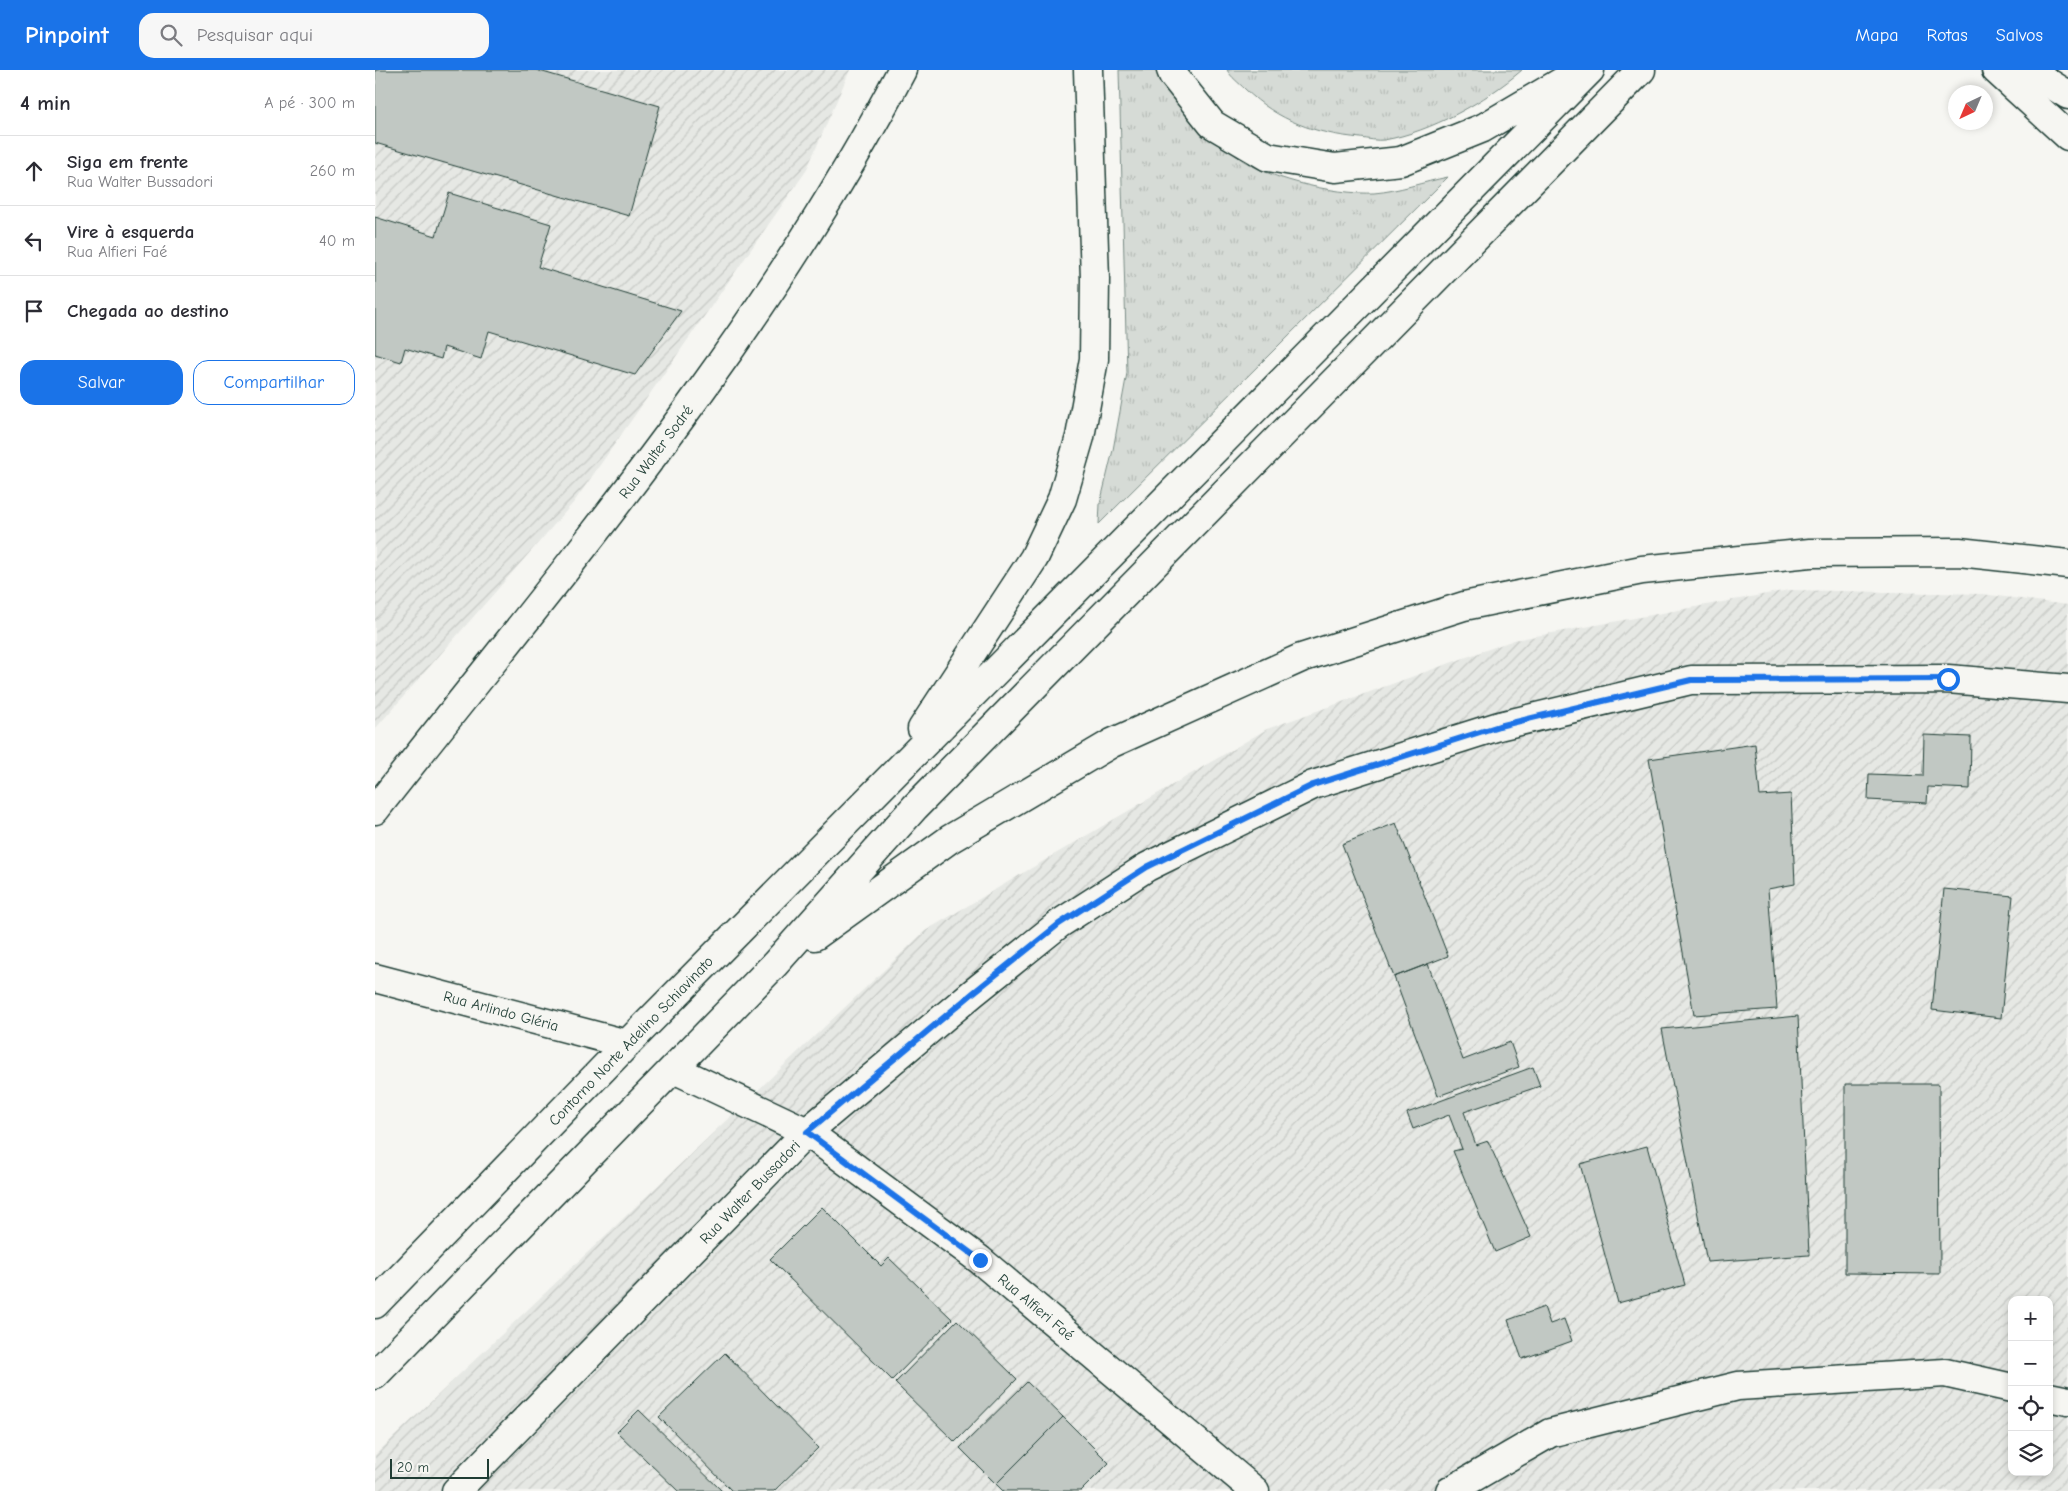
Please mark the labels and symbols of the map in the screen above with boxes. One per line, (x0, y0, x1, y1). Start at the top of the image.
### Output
north arrow (1948, 85, 1993, 130)
street label: Rua Walter Sodré (615, 402, 697, 502)
route start (1937, 668, 1960, 691)
street label: Contorno Norte Adelino Schiavinato (545, 952, 717, 1130)
street label: Rua Arlindo Gléria (441, 987, 561, 1035)
street label: Rua Walter Bussadori (696, 1136, 804, 1248)
route end (969, 1249, 992, 1272)
street label: Rua Alfieri Faé (994, 1270, 1078, 1344)
scale bar (390, 1456, 489, 1479)

